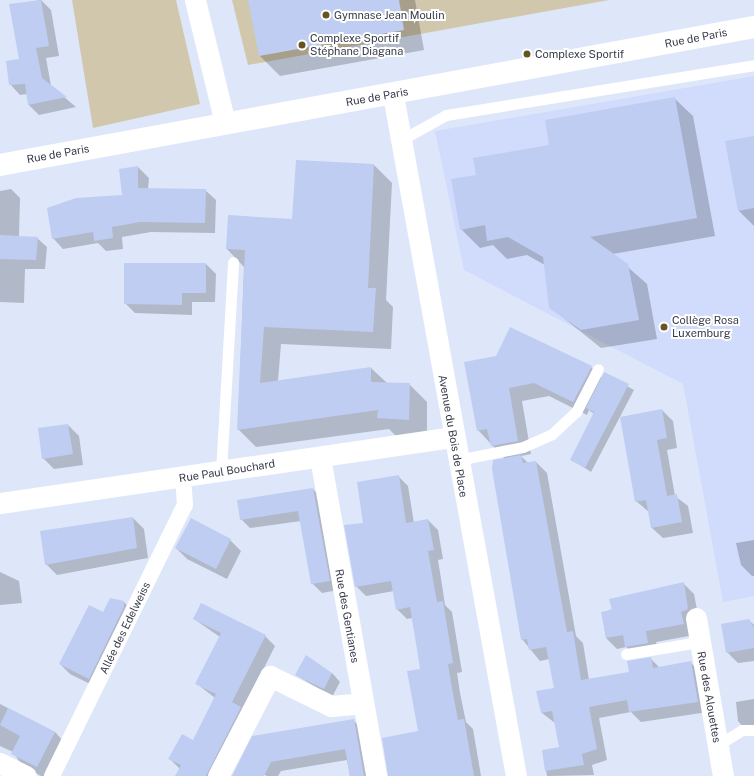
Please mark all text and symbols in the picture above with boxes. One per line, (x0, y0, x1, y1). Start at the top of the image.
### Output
place label: Gymnase Jean Moulin (334, 8, 445, 22)
marker: Gymnase Jean Moulin (321, 10, 331, 20)
street label: Rue de Paris (663, 25, 729, 51)
place label: Complexe Sportif Stéphane Diagana (310, 32, 403, 58)
marker: Complexe Sportif Stéphane Diagana (297, 40, 307, 50)
place label: Complexe Sportif (535, 47, 624, 61)
marker: Complexe Sportif (522, 49, 532, 59)
street label: Rue de Paris (344, 85, 410, 109)
street label: Rue de Paris (25, 142, 91, 166)
place label: Collège Rosa Luxemburg (672, 314, 739, 340)
marker: Collège Rosa Luxemburg (659, 322, 669, 332)
street label: Avenue du Bois de Place (436, 373, 470, 499)
street label: Rue Paul Bouchard (178, 457, 276, 485)
street label: Rue des Gentianes (332, 568, 362, 664)
street label: Allée des Edelweiss (97, 580, 153, 676)
street label: Rue des Alouettes (694, 650, 724, 744)

